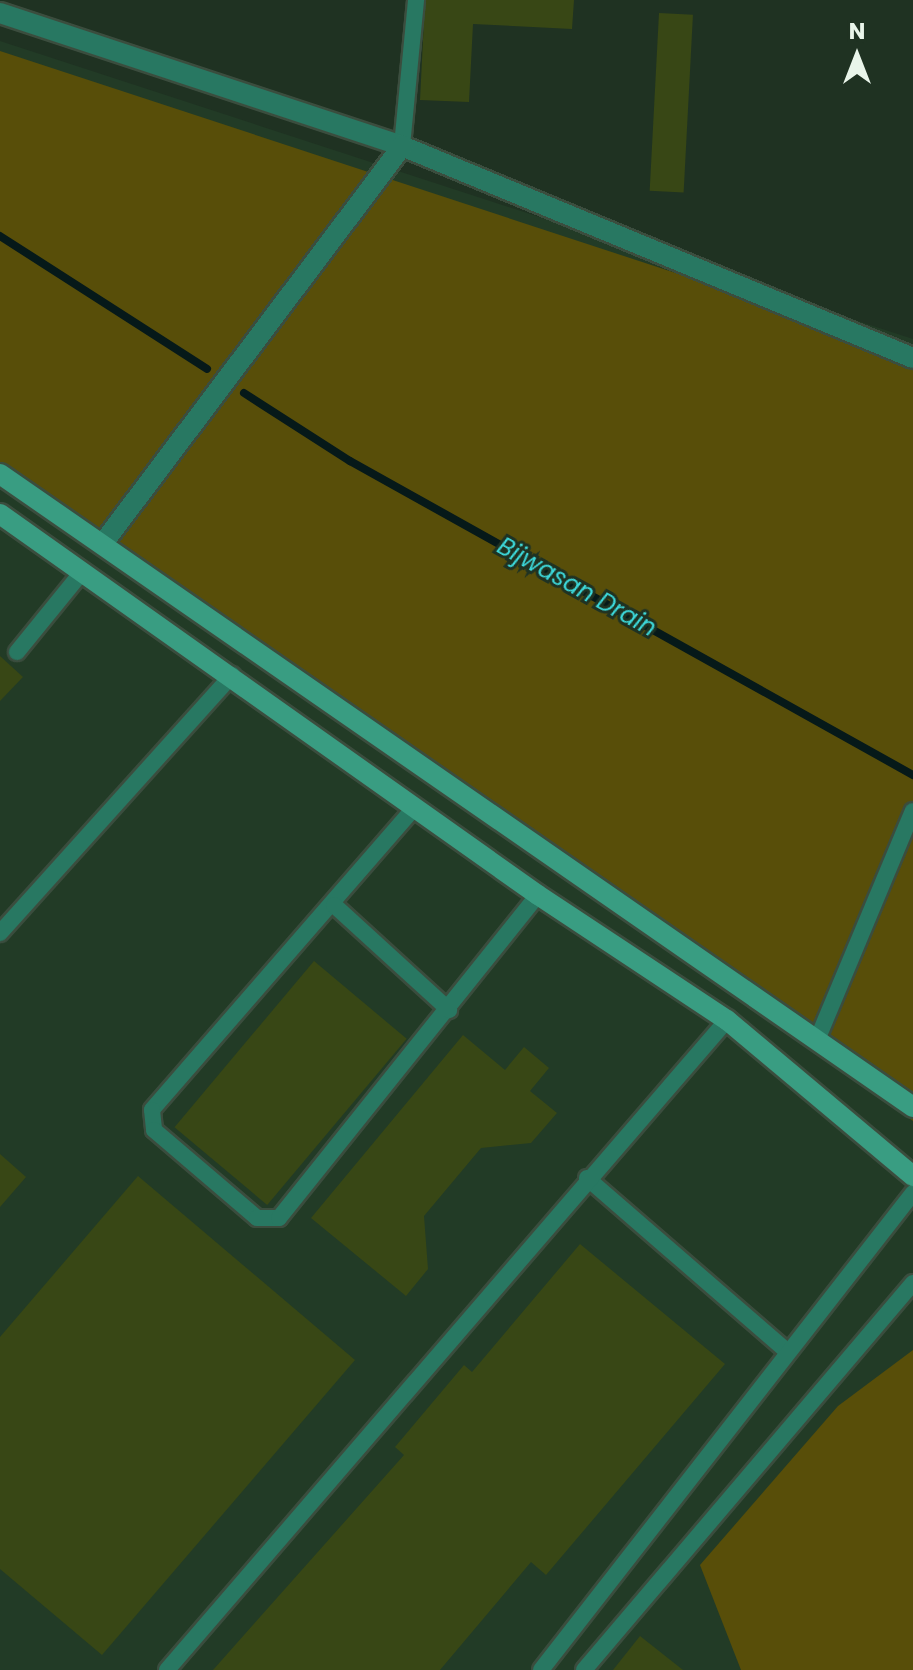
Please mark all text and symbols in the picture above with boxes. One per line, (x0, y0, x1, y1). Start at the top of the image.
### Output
north arrow (817, 16, 897, 96)
text: N (849, 16, 865, 47)
water label: Bijwasan Drain (493, 531, 661, 643)

